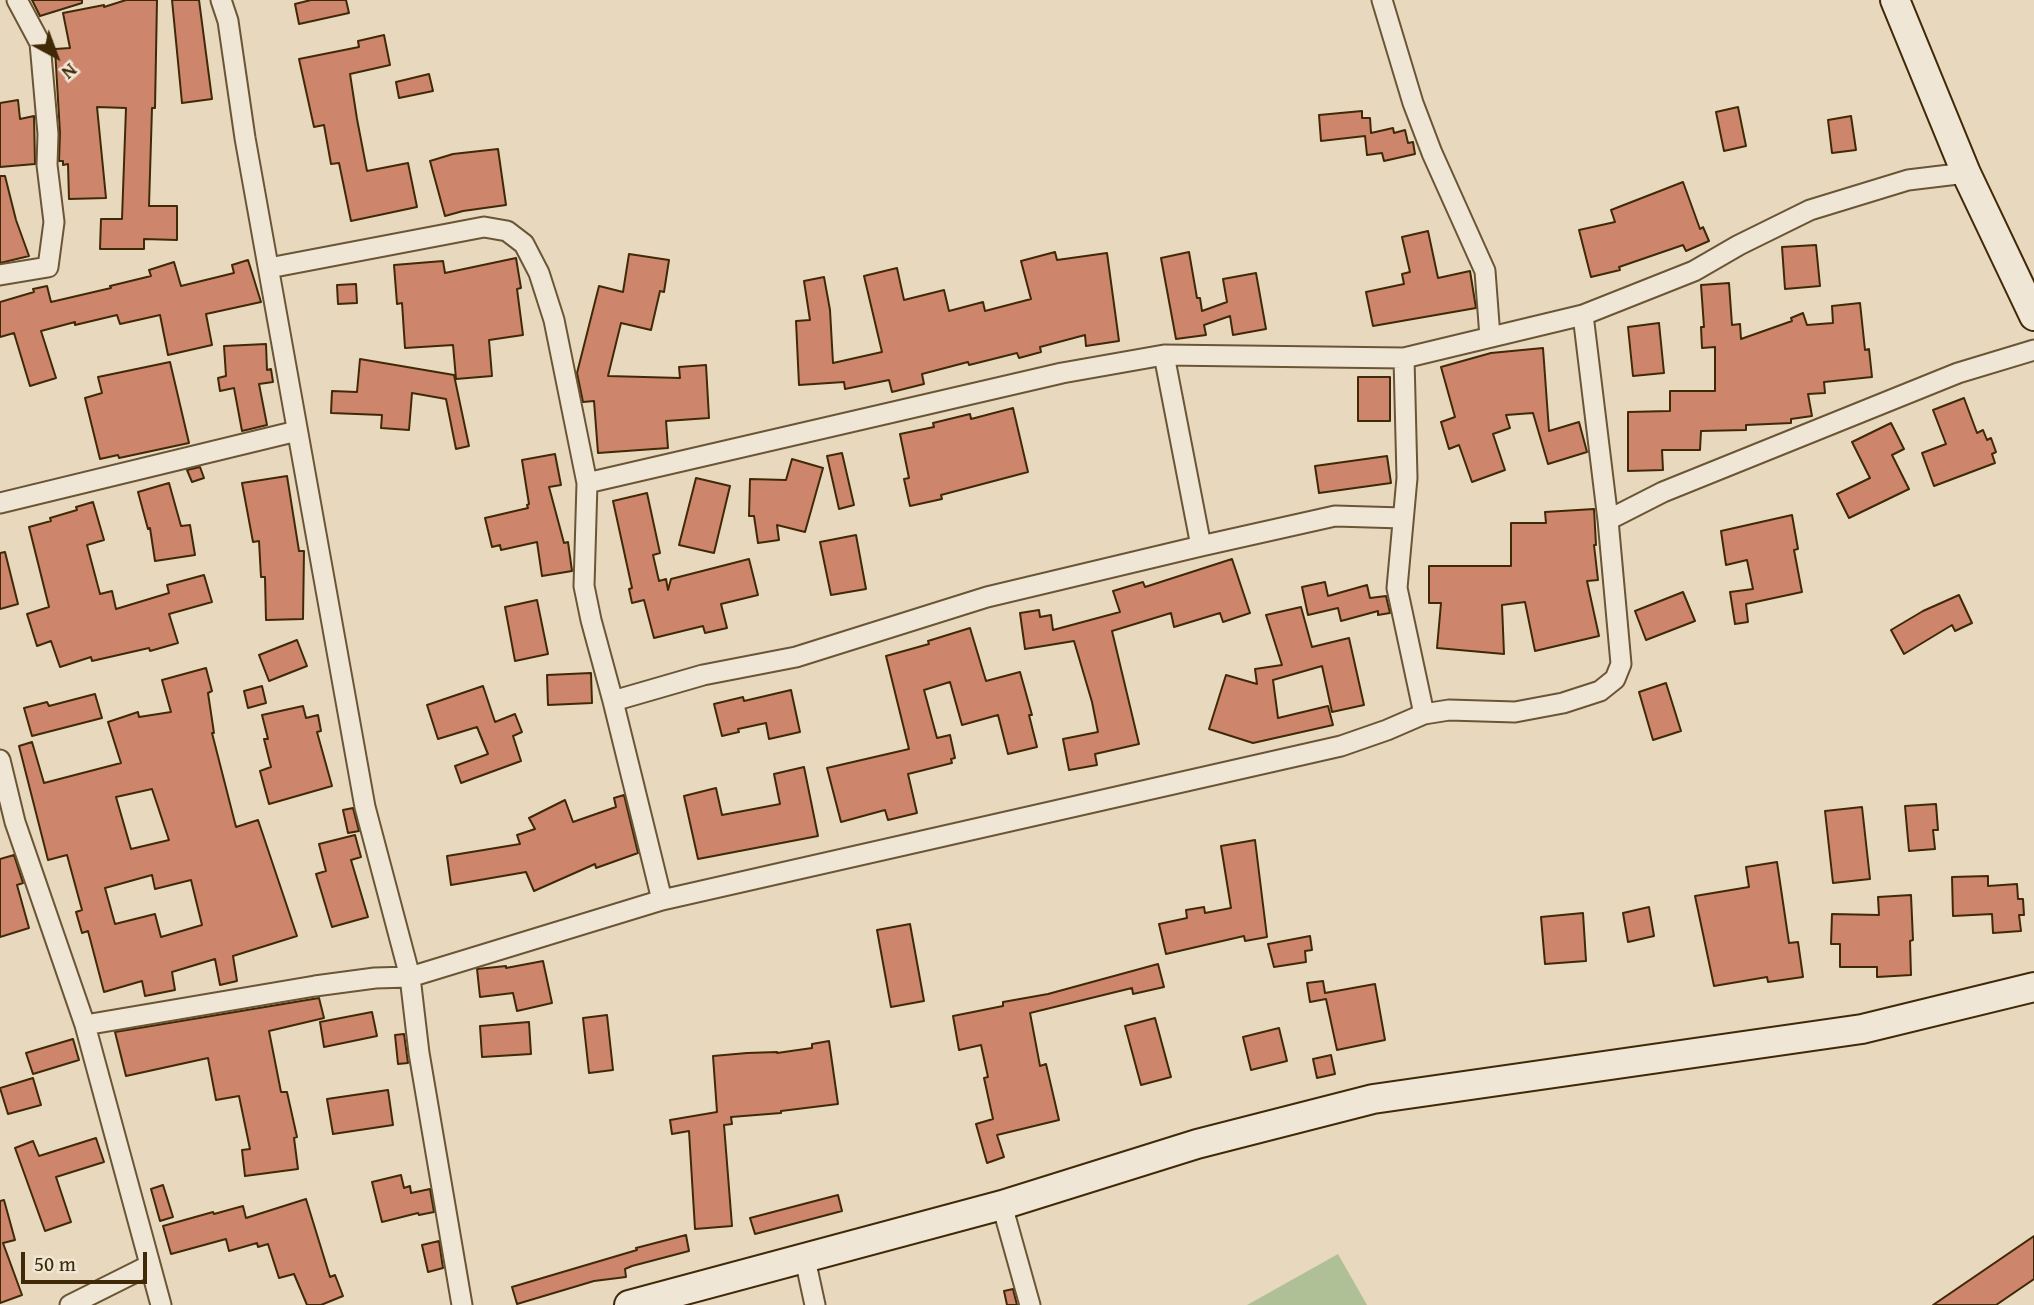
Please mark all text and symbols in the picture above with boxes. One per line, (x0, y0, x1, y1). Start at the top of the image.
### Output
north arrow (21, 21, 91, 91)
text: N (56, 57, 84, 87)
scale bar (24, 1238, 150, 1282)
text: 50 m (34, 1248, 76, 1279)

